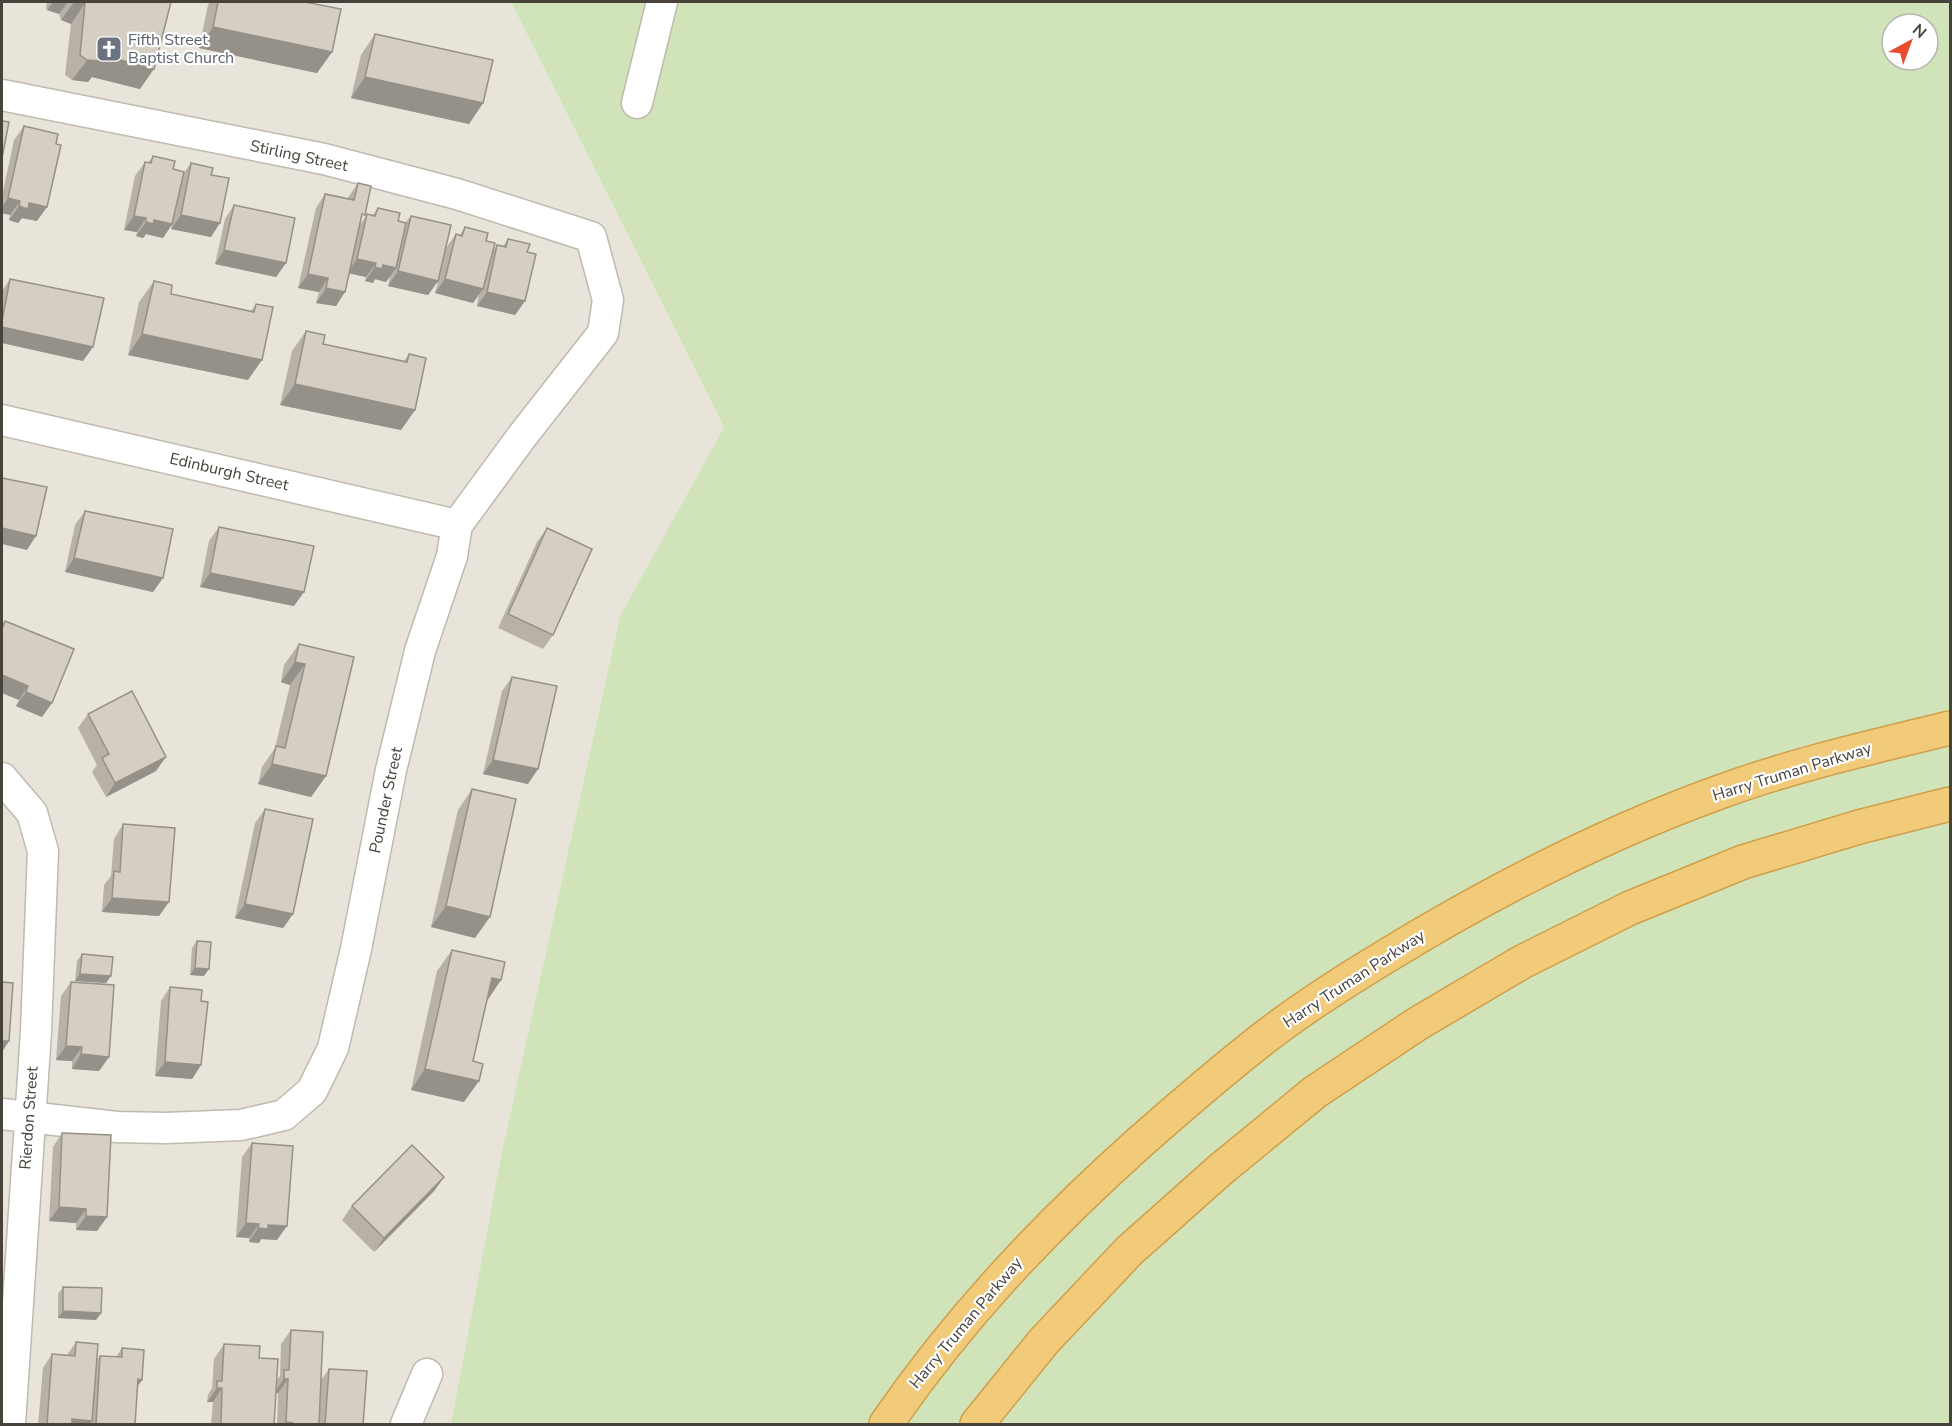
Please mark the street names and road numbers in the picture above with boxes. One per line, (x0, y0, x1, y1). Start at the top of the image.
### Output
street label: Stirling Street (248, 135, 350, 177)
street label: Edinburgh Street (167, 448, 291, 496)
street label: Harry Truman Parkway (1710, 737, 1875, 807)
street label: Pounder Street (364, 744, 408, 855)
street label: Harry Truman Parkway (1279, 924, 1430, 1033)
street label: Rierdon Street (14, 1065, 44, 1170)
street label: Harry Truman Parkway (905, 1252, 1028, 1393)

